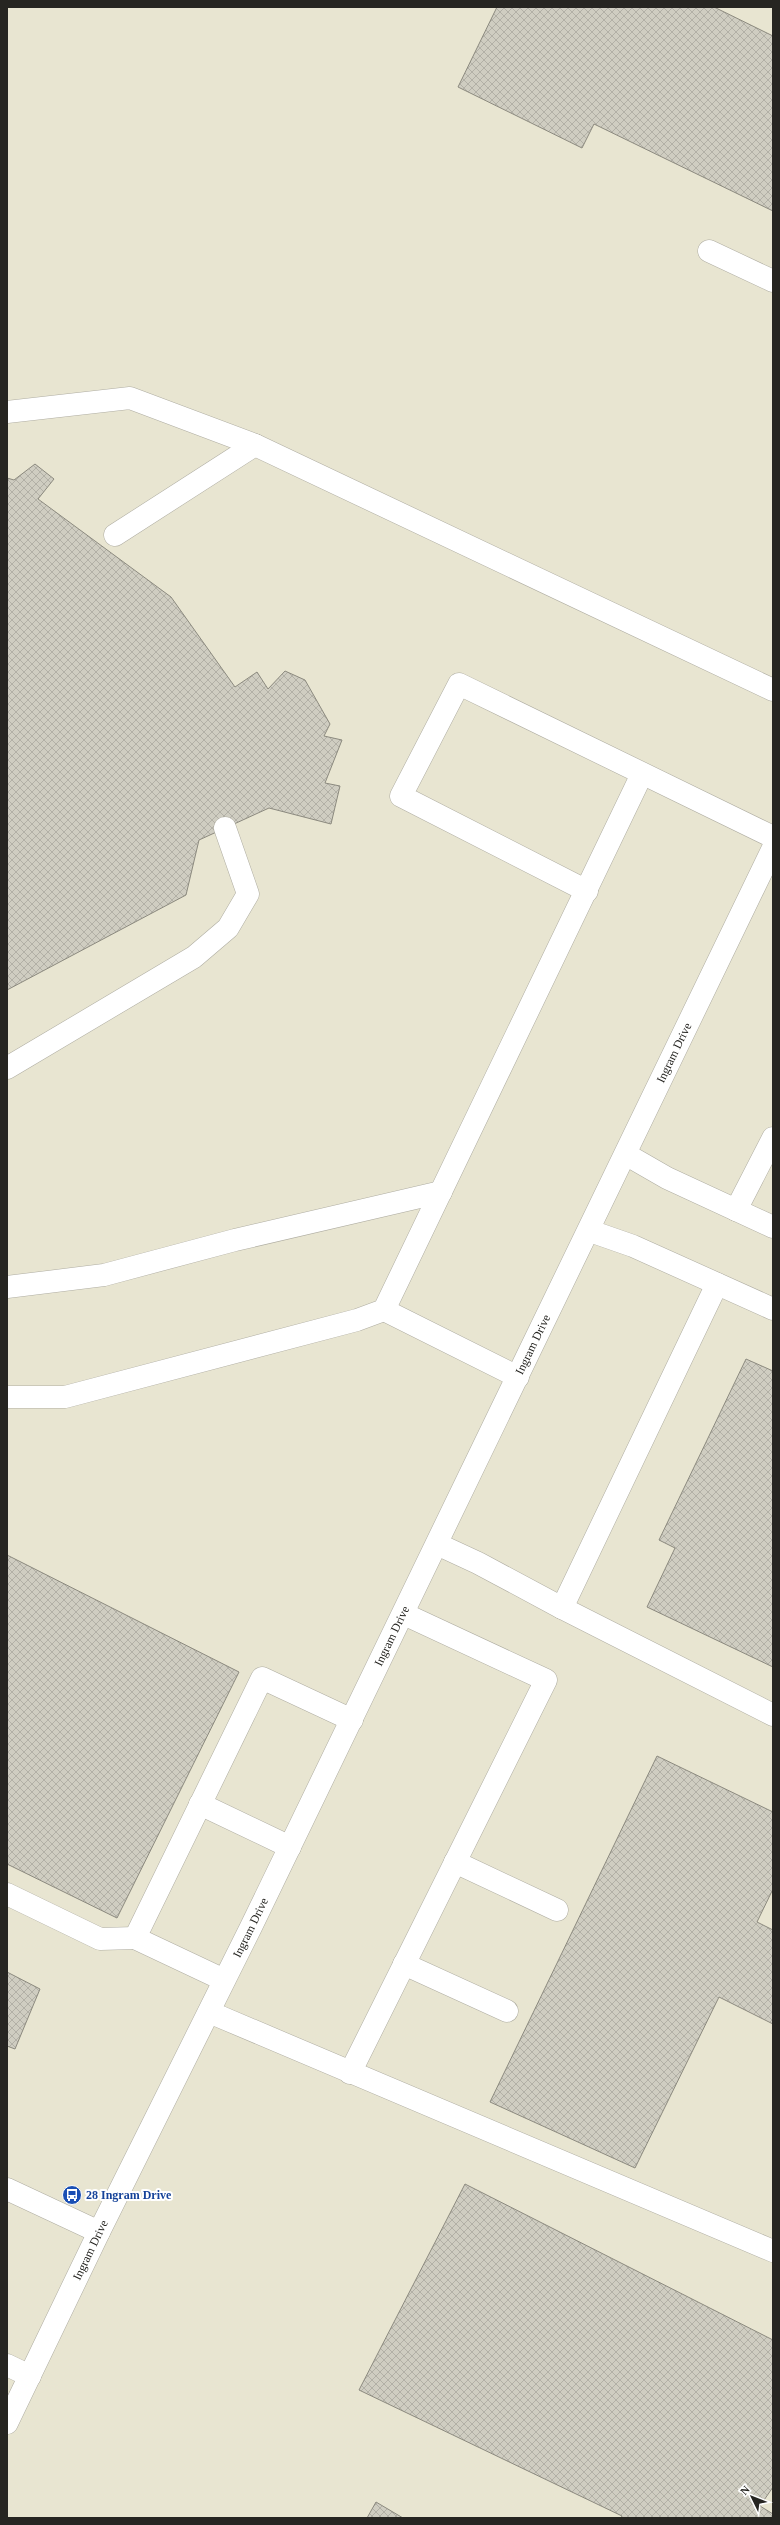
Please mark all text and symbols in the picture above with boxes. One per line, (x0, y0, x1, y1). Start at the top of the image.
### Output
street label: Ingram Drive (654, 1020, 694, 1085)
street label: Ingram Drive (512, 1312, 553, 1377)
street label: Ingram Drive (371, 1604, 412, 1668)
street label: Ingram Drive (230, 1895, 271, 1960)
bus stop icon: 28 Ingram Drive (61, 2184, 83, 2206)
place label: 28 Ingram Drive (86, 2188, 172, 2202)
street label: Ingram Drive (70, 2218, 111, 2282)
north arrow (732, 2477, 772, 2517)
text: N (738, 2483, 752, 2497)

